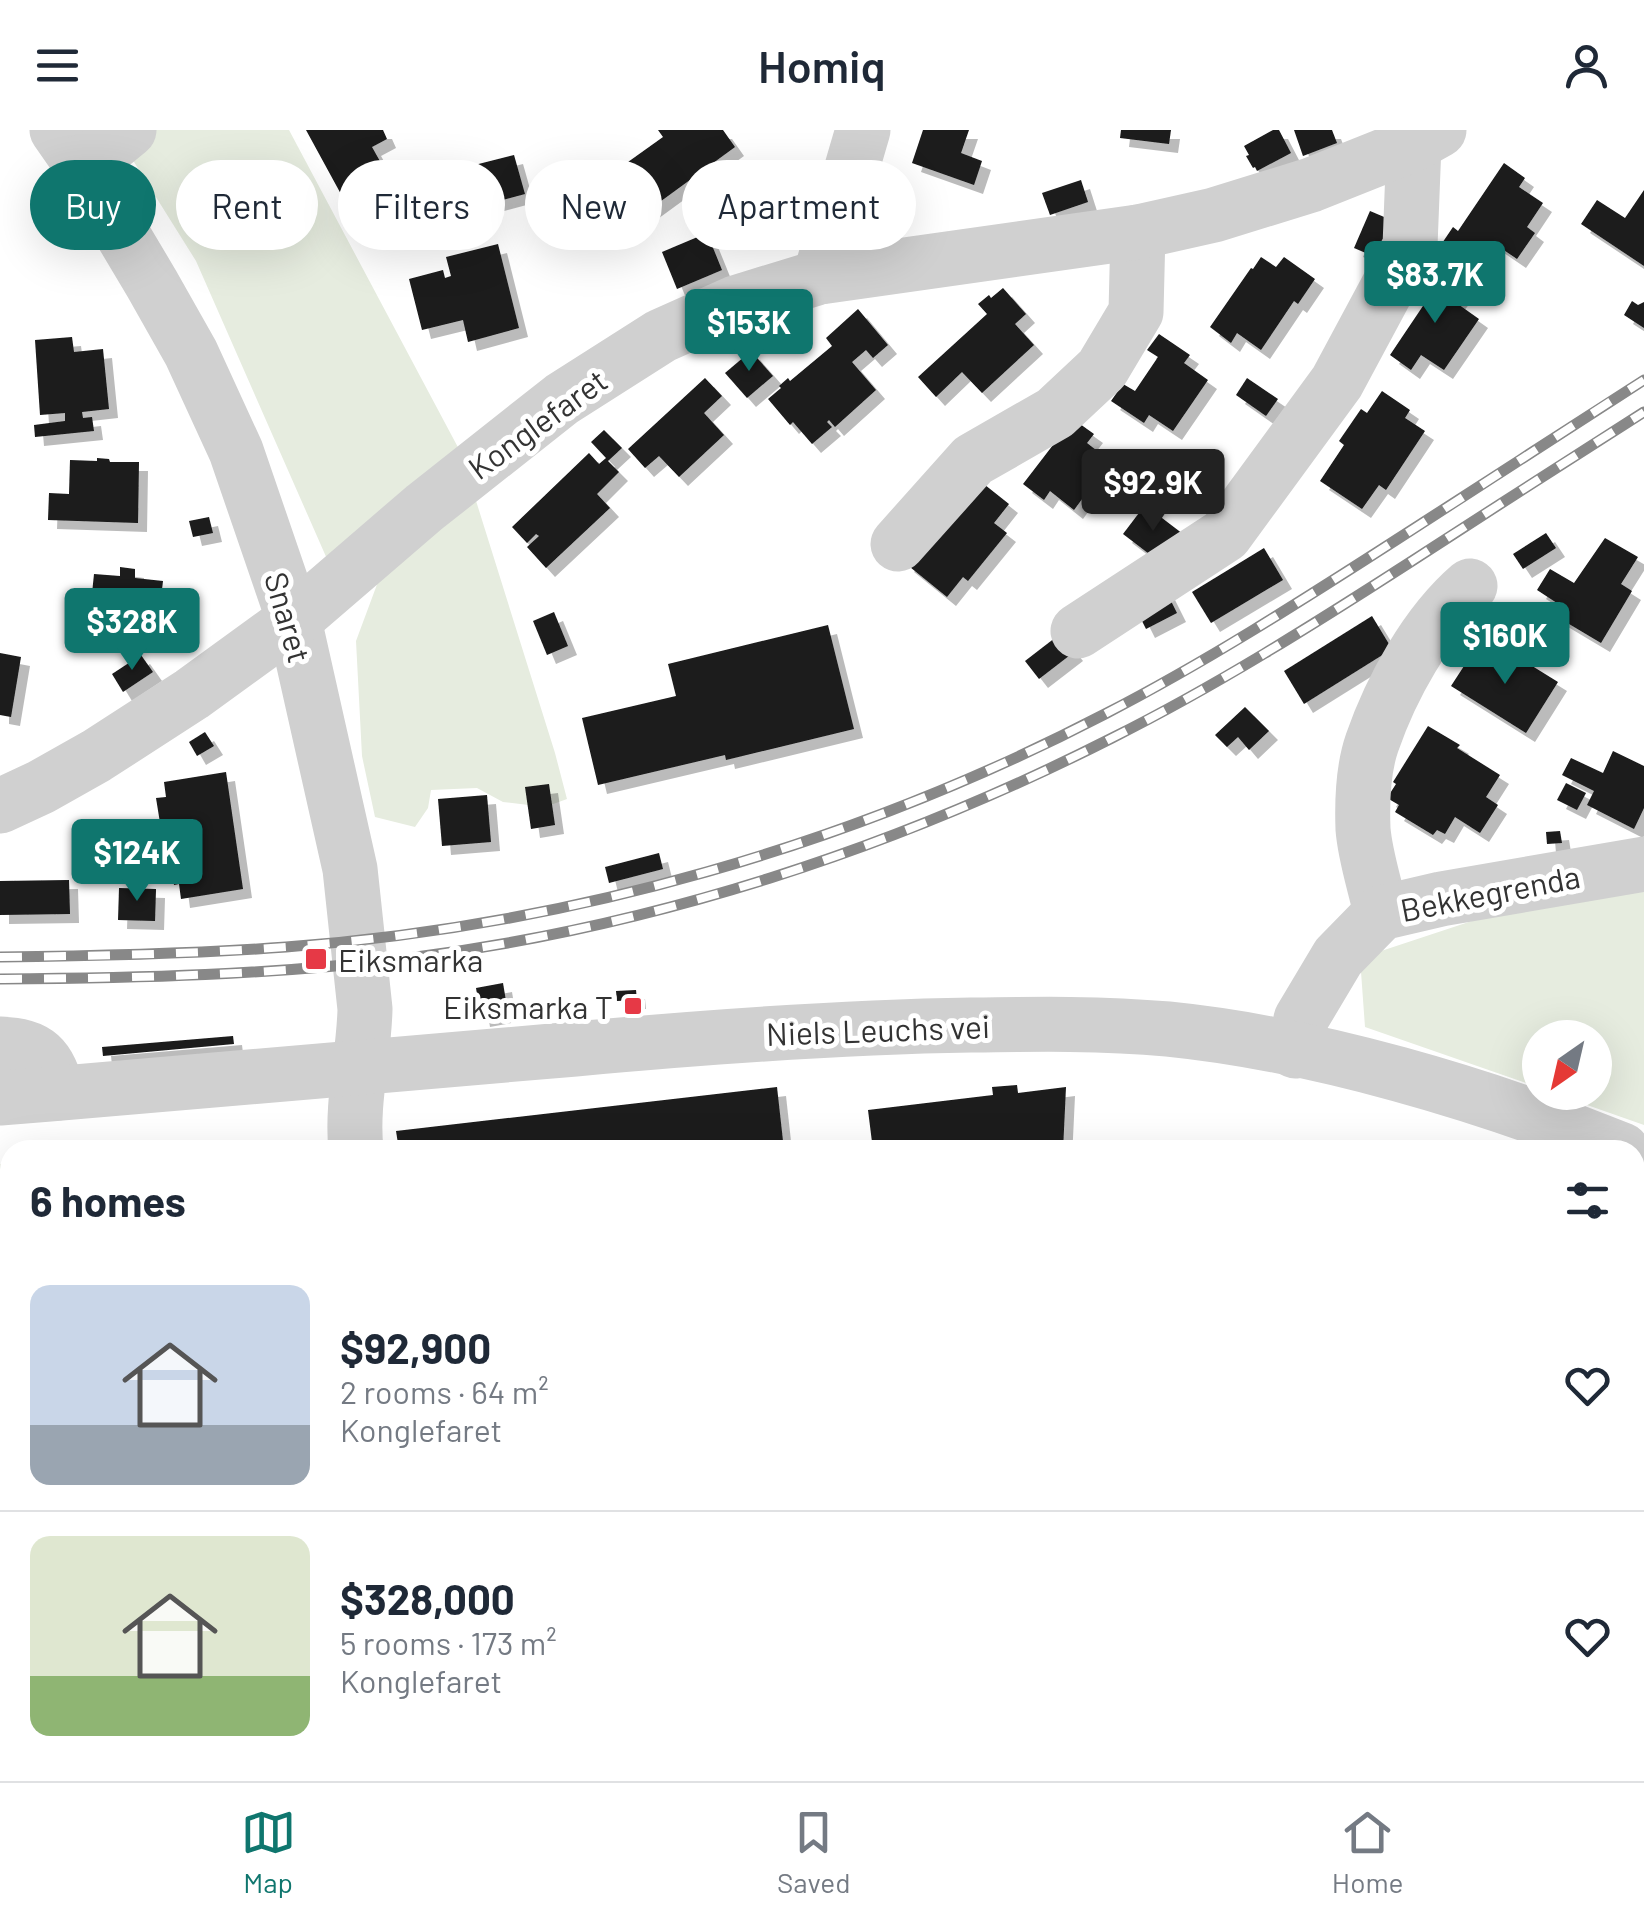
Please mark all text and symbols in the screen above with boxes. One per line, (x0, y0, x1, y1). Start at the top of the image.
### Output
icon: menu (30, 38, 85, 93)
text: Homiq (758, 38, 886, 92)
icon: person (1559, 38, 1614, 93)
chip: Buy (30, 160, 156, 250)
chip: Rent (176, 160, 318, 250)
chip: Filters (338, 160, 505, 250)
chip: New (525, 160, 662, 250)
chip: Apartment (682, 160, 916, 250)
pin: $83.7K (1354, 241, 1516, 326)
text: $83.7K (1386, 254, 1484, 292)
pin: $153K (679, 289, 819, 374)
text: $153K (707, 302, 791, 340)
street label: Konglefaret (460, 360, 614, 486)
pin: $92.9K (1072, 449, 1234, 534)
text: $92.9K (1104, 462, 1202, 500)
street label: Snaret (258, 567, 320, 667)
pin: $328K (62, 588, 202, 673)
text: $328K (87, 601, 177, 639)
pin: $160K (1435, 602, 1575, 687)
text: $160K (1462, 615, 1548, 653)
pin: $124K (67, 819, 207, 904)
text: $124K (94, 832, 180, 870)
street label: Bekkegrenda (1397, 856, 1583, 928)
place label: Eiksmarka (338, 940, 483, 978)
marker: Eiksmarka (303, 946, 329, 972)
place label: Eiksmarka T (443, 987, 613, 1025)
marker: Eiksmarka T (622, 995, 644, 1017)
street label: Niels Leuchs vei (765, 1006, 991, 1052)
north arrow (1522, 1020, 1612, 1110)
map controls (1522, 1020, 1612, 1110)
icon: filters (1560, 1173, 1615, 1228)
text: 6 homes (30, 1175, 186, 1225)
text: $92,900 (340, 1322, 491, 1372)
icon: home (110, 1325, 230, 1445)
icon: heart (1560, 1358, 1615, 1413)
text: 2 rooms · 64 m² (340, 1372, 549, 1410)
text: Konglefaret (340, 1410, 502, 1448)
text: $328,000 (340, 1573, 515, 1623)
icon: home (110, 1576, 230, 1696)
icon: heart (1560, 1609, 1615, 1664)
text: 5 rooms · 173 m² (340, 1623, 557, 1661)
text: Konglefaret (340, 1661, 502, 1699)
tab: Map (241, 1805, 296, 1899)
tab: Saved (777, 1805, 851, 1899)
tab: Home (1332, 1805, 1403, 1899)

